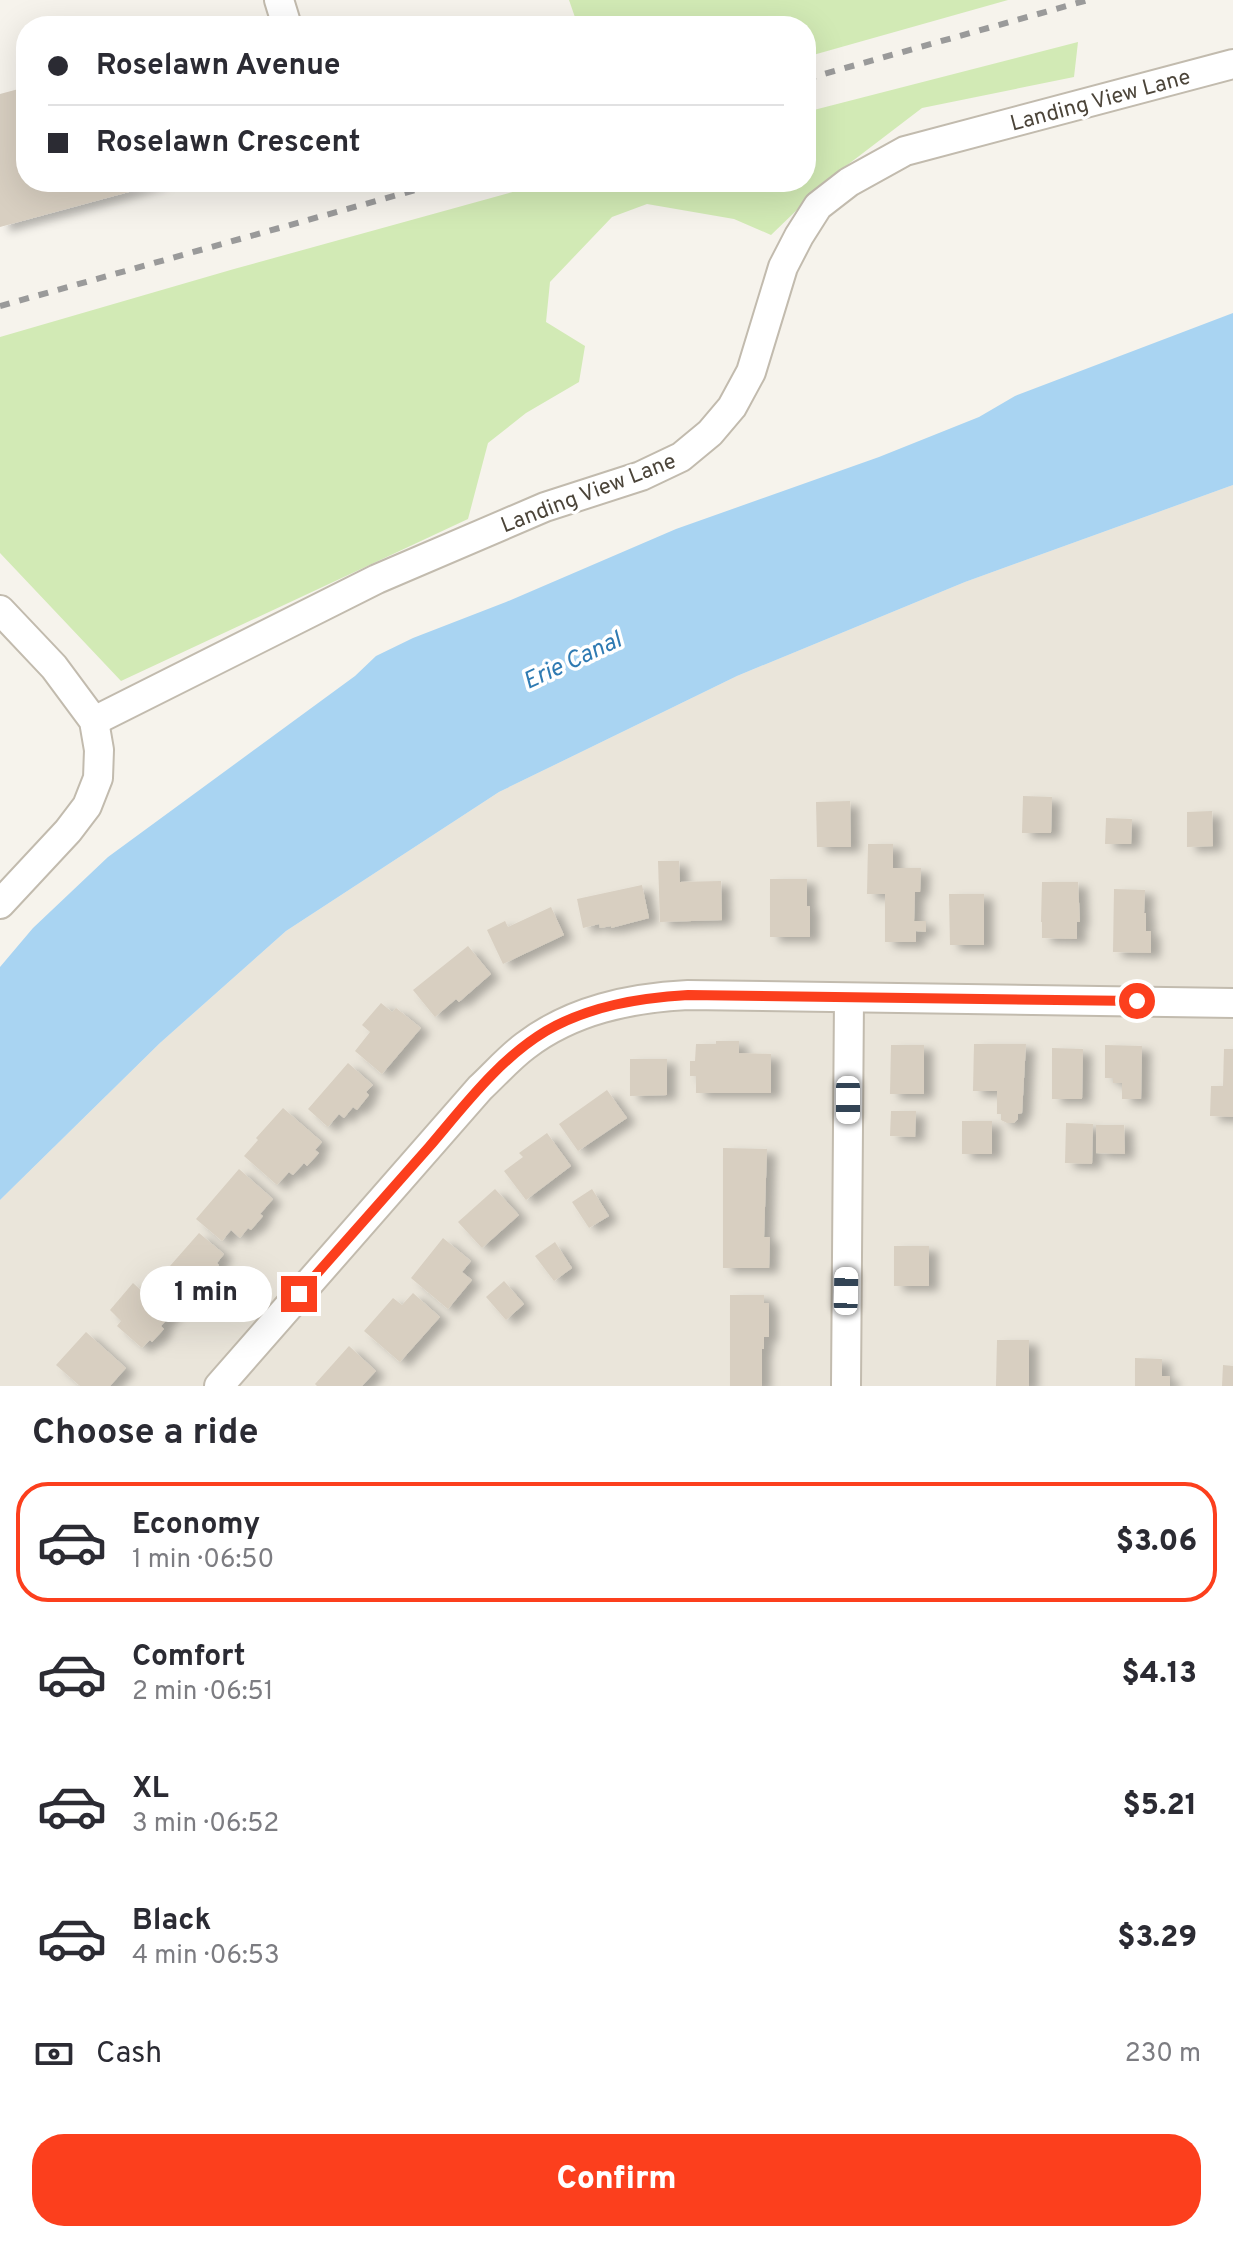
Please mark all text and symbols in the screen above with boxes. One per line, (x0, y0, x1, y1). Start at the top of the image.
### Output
text: Roselawn Avenue (96, 48, 340, 85)
street label: Landing View Lane (1008, 64, 1194, 138)
text: Roselawn Crescent (96, 125, 361, 162)
street label: Landing View Lane (498, 449, 680, 540)
water label: Erie Canal (519, 625, 628, 698)
route start (1119, 983, 1155, 1019)
car (836, 1076, 860, 1124)
callout: 1 min (139, 1266, 271, 1322)
car (834, 1267, 858, 1315)
route end (281, 1276, 317, 1312)
text: 1 min (174, 1277, 238, 1310)
text: Choose a ride (32, 1411, 258, 1457)
icon: car (36, 1506, 108, 1578)
text: Economy (132, 1507, 260, 1544)
text: $3.06 (1116, 1524, 1197, 1561)
text: 1 min · 06:50 (132, 1544, 274, 1577)
icon: car (36, 1638, 108, 1710)
text: Comfort (132, 1639, 245, 1676)
text: $4.13 (1122, 1656, 1197, 1693)
text: 2 min · 06:51 (132, 1676, 273, 1709)
icon: car (36, 1770, 108, 1842)
text: XL (132, 1771, 169, 1808)
text: $5.21 (1122, 1788, 1197, 1825)
text: 3 min · 06:52 (132, 1808, 279, 1841)
icon: car (36, 1902, 108, 1974)
text: Black (132, 1903, 211, 1940)
text: $3.29 (1117, 1920, 1197, 1957)
text: 4 min · 06:53 (132, 1940, 280, 1973)
icon: cash (32, 2032, 76, 2076)
text: Cash (96, 2036, 162, 2073)
text: 230 m (1125, 2038, 1201, 2071)
button: Confirm (32, 2134, 1201, 2226)

